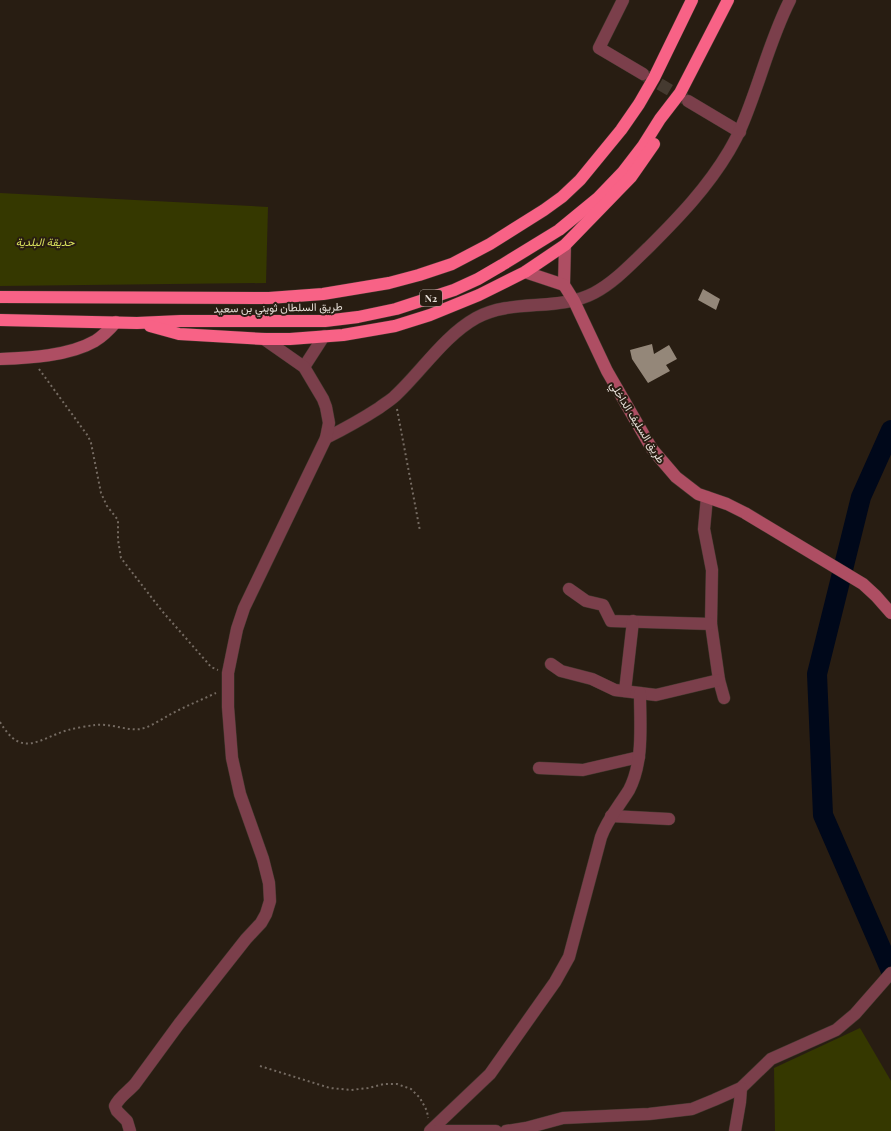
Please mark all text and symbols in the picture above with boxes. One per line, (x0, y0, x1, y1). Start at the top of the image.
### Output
park label: حديقة البلدية (16, 234, 75, 249)
road number: N2 (420, 290, 442, 306)
street label: طريق السلطان ثويني بن سعيد (213, 298, 343, 319)
street label: طريق السليف الداخلي (604, 378, 669, 467)

